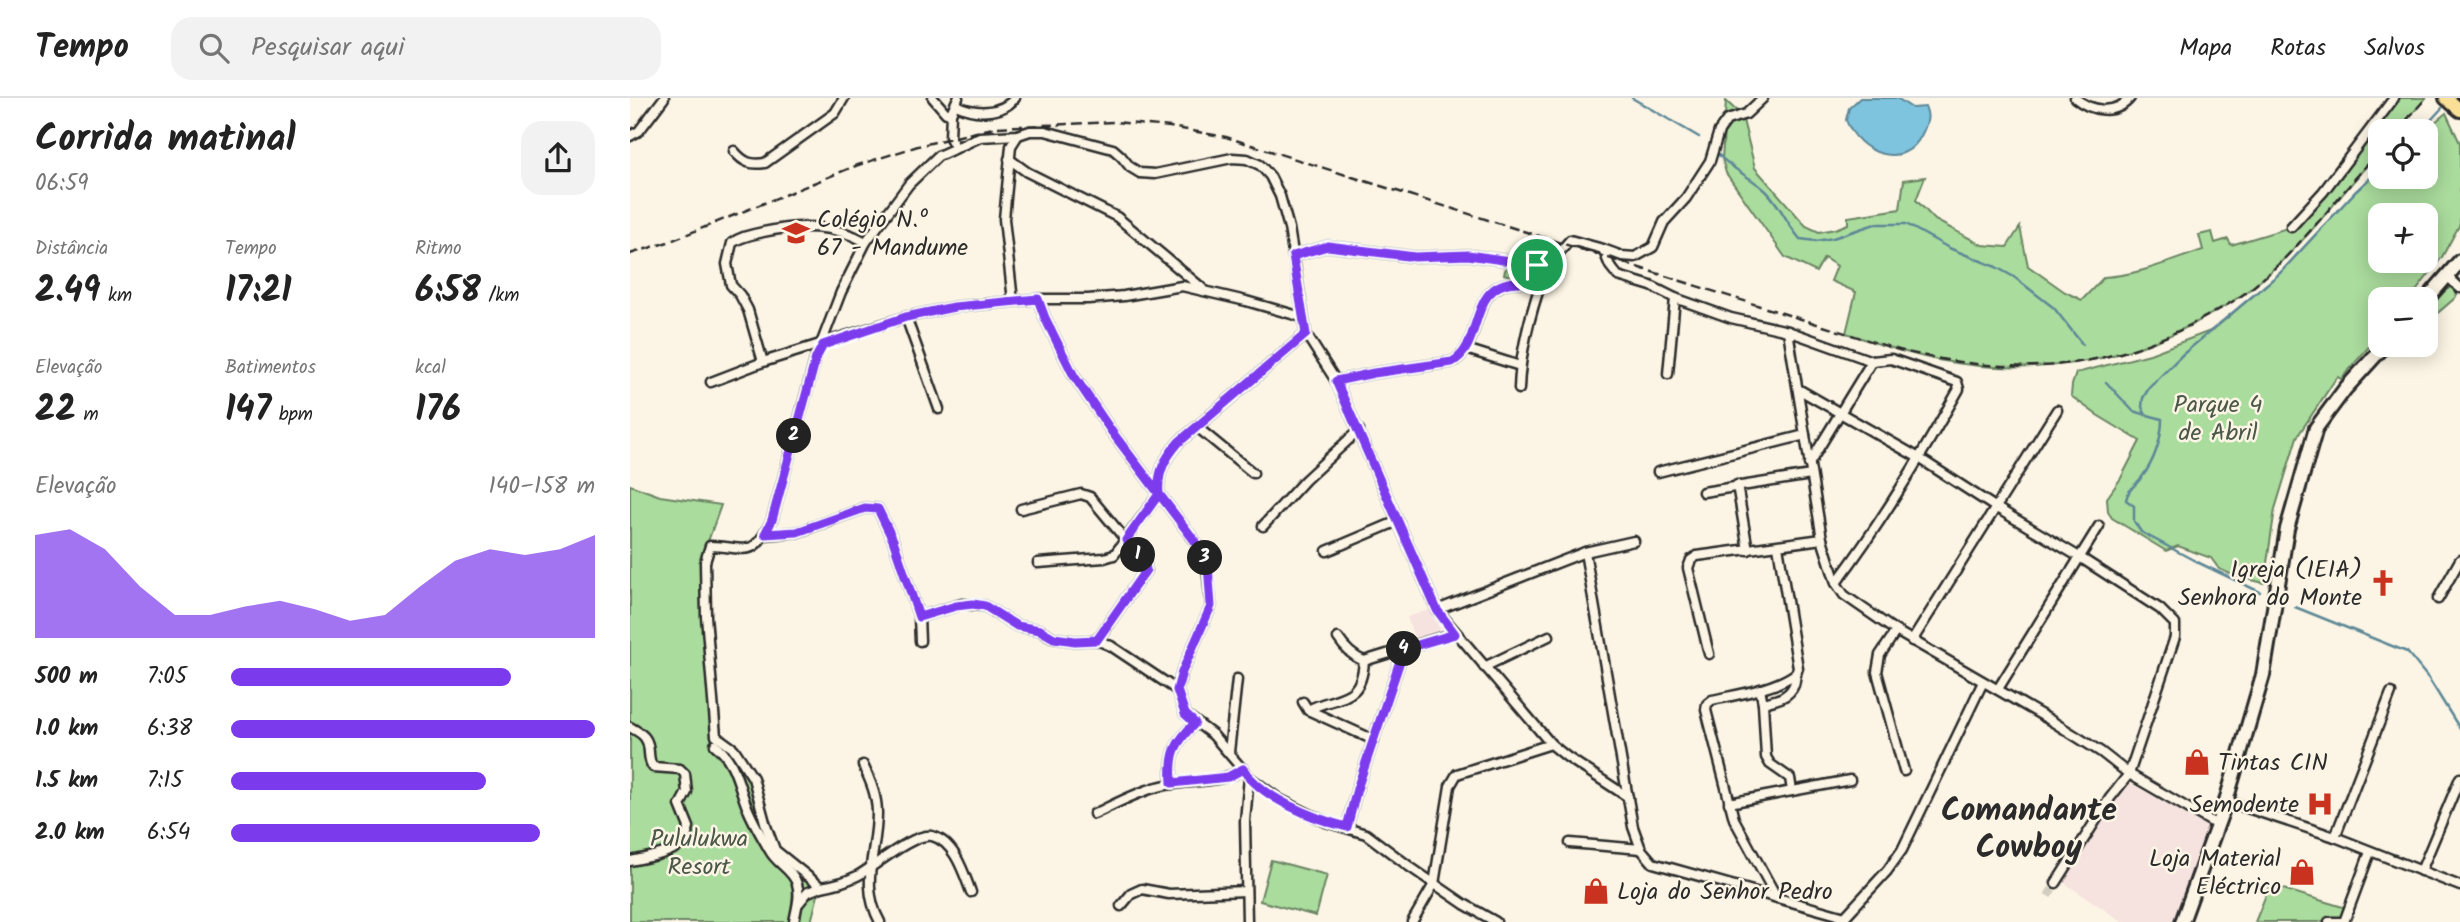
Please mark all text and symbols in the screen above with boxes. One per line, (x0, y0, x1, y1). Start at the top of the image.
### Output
search box (171, 17, 661, 80)
text: Tempo (35, 22, 129, 75)
text: Pesquisar aqui (251, 27, 404, 69)
icon: search (195, 29, 233, 67)
text: Mapa (2179, 29, 2232, 68)
text: Rotas (2270, 29, 2326, 68)
text: Salvos (2364, 29, 2425, 68)
text: Corrida matinal (35, 110, 296, 170)
map controls (2368, 119, 2438, 357)
button: locate (2368, 119, 2438, 189)
button: share (521, 121, 595, 195)
text: 06:59 (35, 166, 89, 202)
place label: Colégio N.º 67 - Mandume (817, 201, 968, 268)
button: + (2368, 203, 2438, 273)
school or university icon: Colégio N.º 67 - Mandume (781, 218, 811, 248)
text: Distância (35, 234, 108, 264)
text: Tempo (225, 234, 277, 264)
text: Ritmo (415, 234, 462, 264)
pin (1507, 235, 1567, 295)
icon: arrive (1518, 246, 1556, 284)
text: 2.49 (35, 264, 101, 320)
text: 17:21 (225, 264, 292, 320)
text: 6:58 (415, 264, 481, 320)
text: km (101, 281, 132, 311)
text: /km (481, 281, 519, 311)
button: − (2368, 287, 2438, 357)
text: Elevação (35, 353, 102, 383)
text: Batimentos (225, 353, 316, 383)
text: kcal (415, 353, 446, 383)
text: 22 (35, 383, 76, 439)
text: 147 (225, 383, 271, 439)
text: 176 (415, 383, 461, 439)
park label: Parque 4 de Abril (2174, 386, 2262, 453)
text: m (76, 400, 99, 430)
text: bpm (271, 400, 313, 430)
pin: 2 (776, 418, 812, 454)
text: 2 (788, 420, 799, 450)
text: Elevação (35, 469, 117, 505)
text: 140–158 m (489, 469, 595, 505)
pin: 1 (1120, 538, 1156, 573)
text: 1 (1135, 539, 1140, 569)
pin: 3 (1188, 540, 1222, 575)
text: 3 (1199, 542, 1210, 572)
place label: Igreja (IEIA) Senhora do Monte (2178, 551, 2362, 618)
church icon: Igreja (IEIA) Senhora do Monte (2368, 568, 2398, 598)
pin: 4 (1386, 632, 1422, 666)
text: 4 (1398, 633, 1409, 663)
text: 500 m (35, 659, 98, 695)
text: 7:05 (147, 659, 187, 695)
text: 1.0 km (35, 711, 98, 747)
text: 6:38 (147, 711, 192, 747)
place label: Tintas CIN (2218, 744, 2328, 783)
shop icon: Tintas CIN (2182, 747, 2212, 777)
text: 1.5 km (35, 763, 98, 799)
text: 7:15 (147, 763, 183, 799)
district label: Comandante Cowboy (1941, 786, 2117, 874)
place label: Semodente (2190, 786, 2299, 825)
hospital icon: Semodente (2305, 789, 2335, 819)
text: 2.0 km (35, 815, 105, 851)
text: 6:54 (147, 815, 190, 851)
park label: Pululukwa Resort (650, 820, 748, 887)
place label: Loja Material Eléctrico (2149, 840, 2281, 907)
shop icon: Loja Material Eléctrico (2287, 857, 2317, 887)
place label: Loja do Senhor Pedro (1617, 873, 1833, 912)
shop icon: Loja do Senhor Pedro (1581, 876, 1611, 906)

